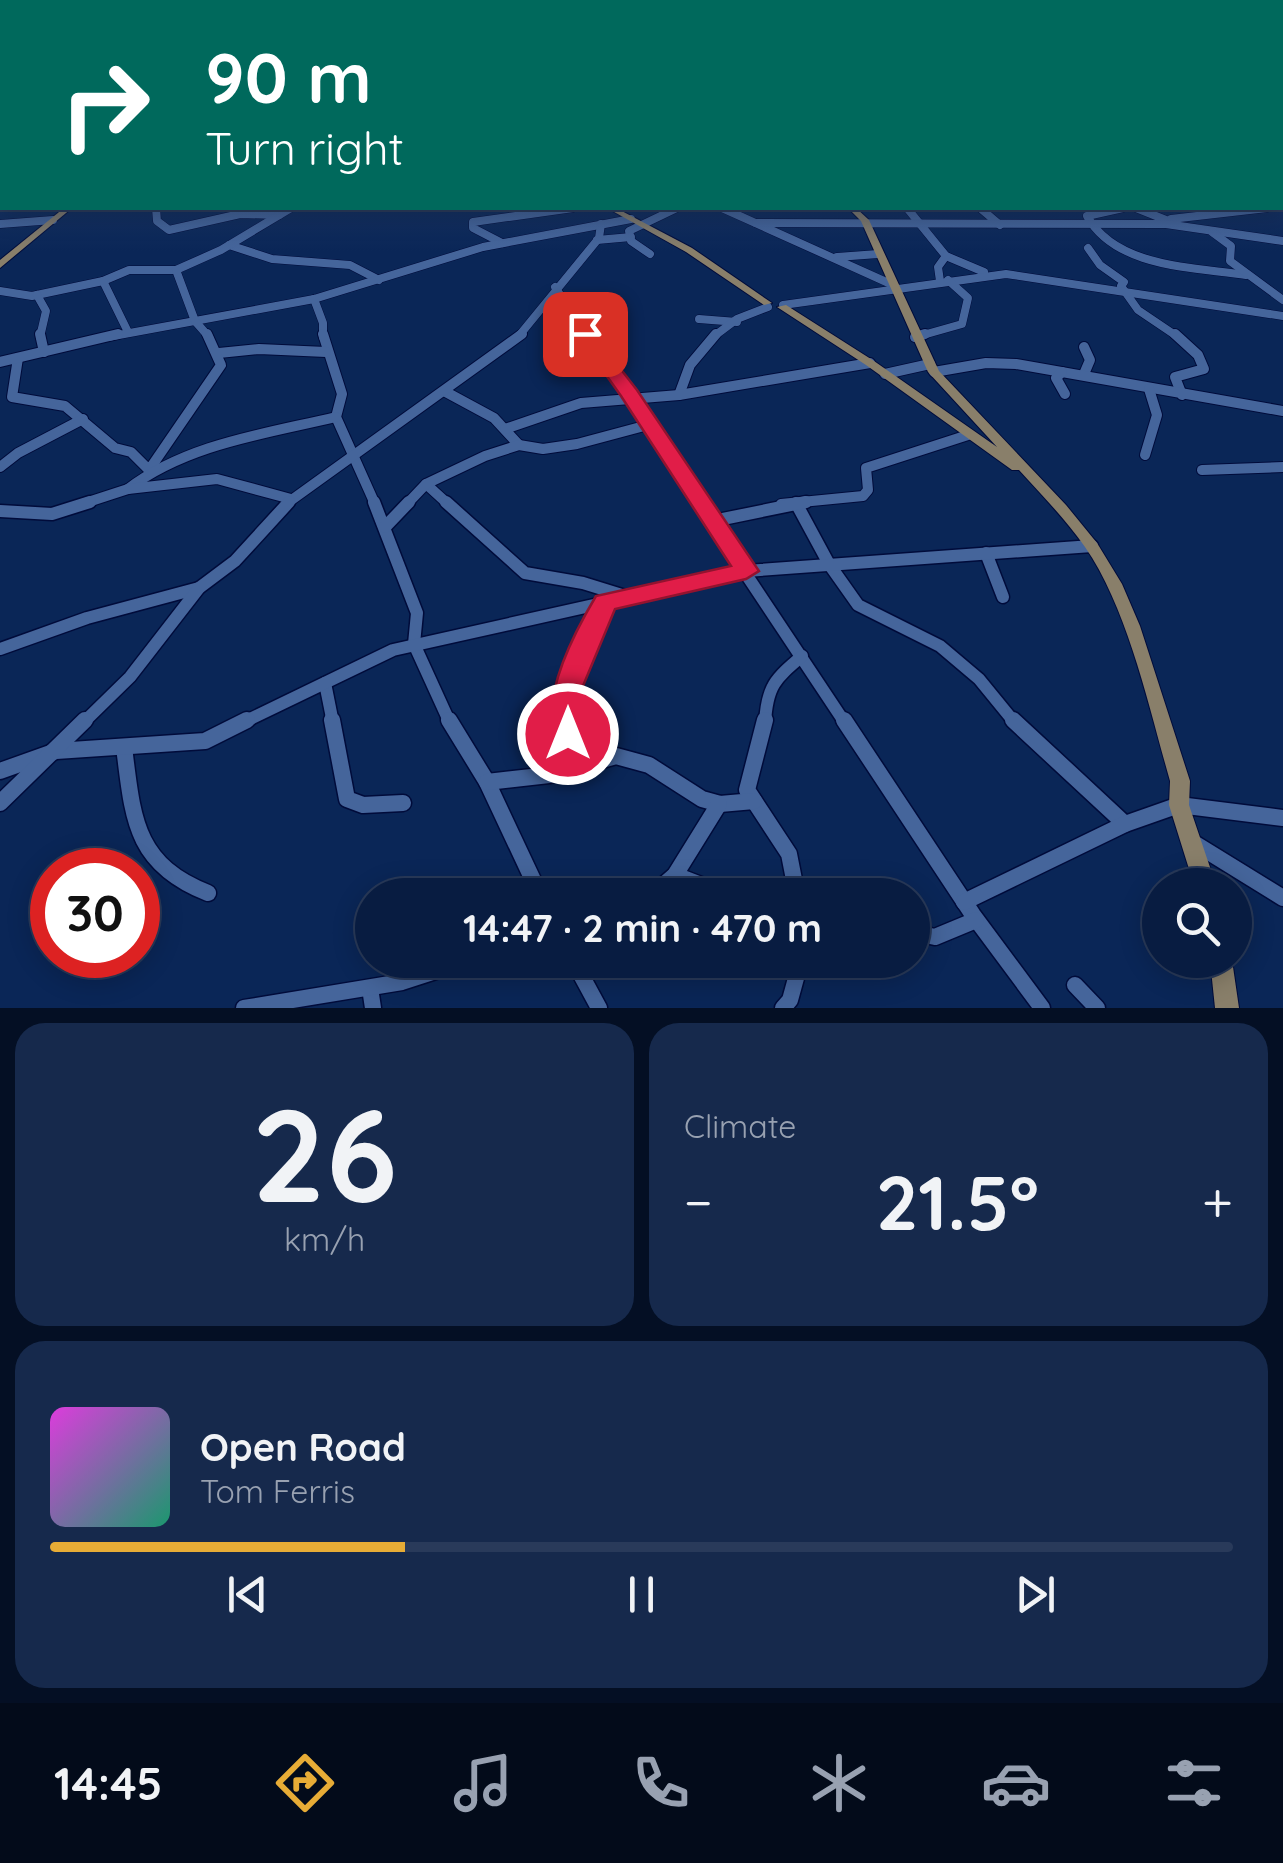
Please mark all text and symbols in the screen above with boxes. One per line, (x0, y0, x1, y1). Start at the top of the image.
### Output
text: 90 m (205, 33, 372, 121)
icon: right (40, 40, 170, 170)
text: Turn right (205, 120, 404, 176)
pin (543, 292, 628, 377)
icon: arrive (558, 307, 613, 362)
position arrow (516, 682, 620, 786)
speed limit sign: 30 (30, 848, 160, 978)
map controls (1142, 868, 1252, 978)
button: search (1142, 868, 1252, 978)
text: 14:47 · 2 min · 470 m (463, 904, 822, 952)
text: 26 (252, 1072, 397, 1235)
text: Climate (684, 1106, 796, 1146)
text: 21.5° (876, 1155, 1039, 1249)
text: − (684, 1167, 713, 1236)
text: + (1202, 1167, 1233, 1236)
text: km/h (284, 1219, 365, 1259)
text: Open Road (200, 1423, 406, 1471)
text: Tom Ferris (200, 1471, 355, 1511)
icon: previous (220, 1567, 275, 1622)
icon: pause (614, 1567, 669, 1622)
icon: next (1008, 1567, 1063, 1622)
icon: directions (270, 1748, 340, 1818)
icon: music (448, 1748, 518, 1818)
icon: phone (626, 1748, 696, 1818)
icon: climate (804, 1748, 874, 1818)
icon: car (981, 1748, 1051, 1818)
icon: filters (1159, 1748, 1229, 1818)
text: 14:45 (54, 1755, 163, 1811)

